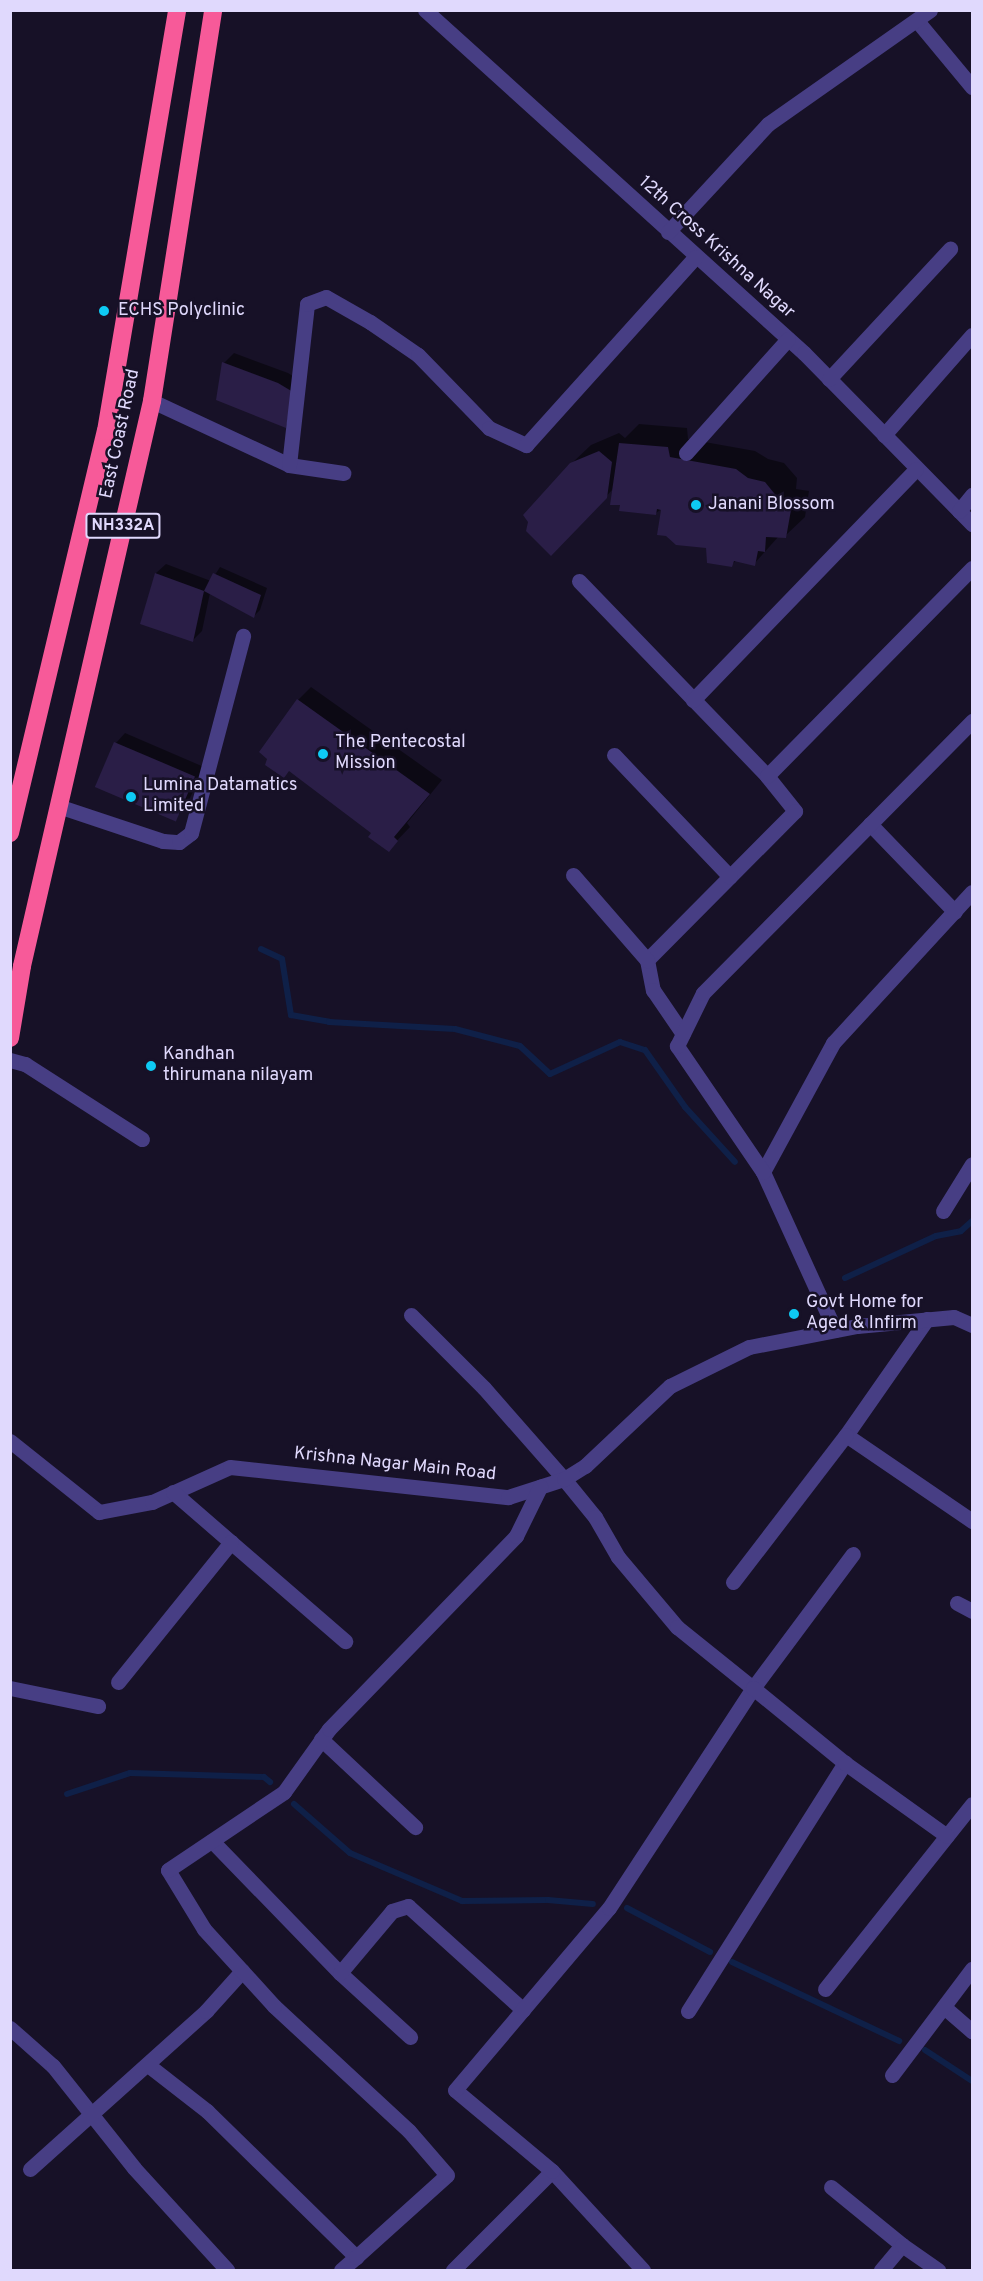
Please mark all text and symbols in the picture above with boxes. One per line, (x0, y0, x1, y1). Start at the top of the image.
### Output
street label: 12th Cross Krishna Nagar (633, 172, 799, 324)
place label: ECHS Polyclinic (118, 300, 245, 322)
marker: ECHS Polyclinic (95, 302, 113, 320)
street label: East Coast Road (97, 367, 145, 501)
place label: Janani Blossom (708, 494, 835, 516)
marker: Janani Blossom (689, 498, 703, 512)
road number: NH332A (84, 513, 162, 539)
place label: The Pentecostal Mission (335, 733, 466, 776)
marker: The Pentecostal Mission (316, 747, 330, 761)
place label: Lumina Datamatics Limited (143, 776, 297, 818)
marker: Lumina Datamatics Limited (124, 790, 138, 804)
place label: Kandhan thirumana nilayam (163, 1045, 313, 1088)
marker: Kandhan thirumana nilayam (144, 1059, 158, 1073)
place label: Govt Home for Aged & Infirm (806, 1293, 923, 1336)
marker: Govt Home for Aged & Infirm (787, 1307, 801, 1321)
street label: Krishna Nagar Main Road (293, 1444, 497, 1486)

